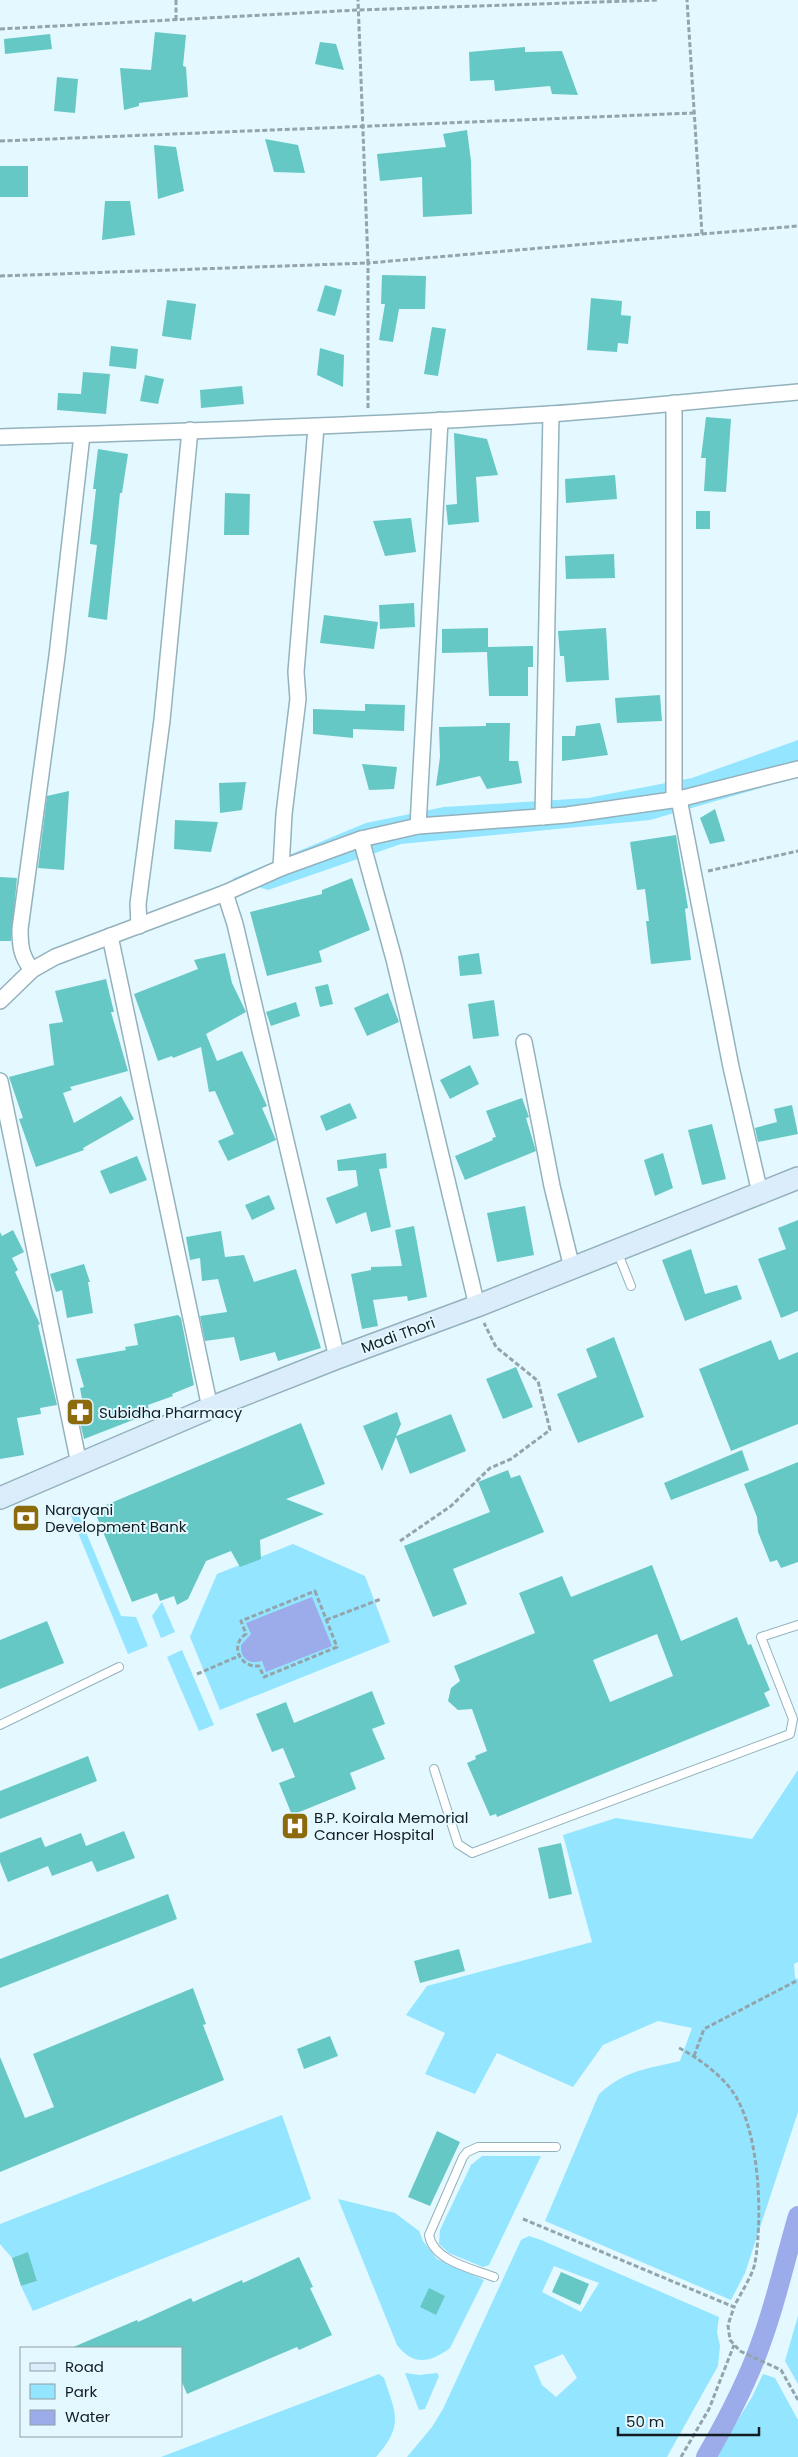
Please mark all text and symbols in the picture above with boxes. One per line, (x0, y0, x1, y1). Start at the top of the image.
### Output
street label: Madi Thori (358, 1312, 438, 1358)
pharmacy icon: Subidha Pharmacy (65, 1397, 95, 1427)
place label: Subidha Pharmacy (99, 1402, 243, 1423)
place label: Narayani Development Bank (45, 1499, 187, 1537)
bank icon: Narayani Development Bank (11, 1503, 41, 1533)
place label: B.P. Koirala Memorial Cancer Hospital (314, 1807, 468, 1845)
hospital icon: B.P. Koirala Memorial Cancer Hospital (280, 1811, 310, 1841)
legend (20, 2347, 182, 2437)
text: Road (65, 2356, 104, 2377)
text: Park (65, 2381, 97, 2402)
scale bar (618, 2404, 759, 2436)
text: Water (65, 2406, 111, 2427)
text: 50 m (626, 2411, 664, 2432)

